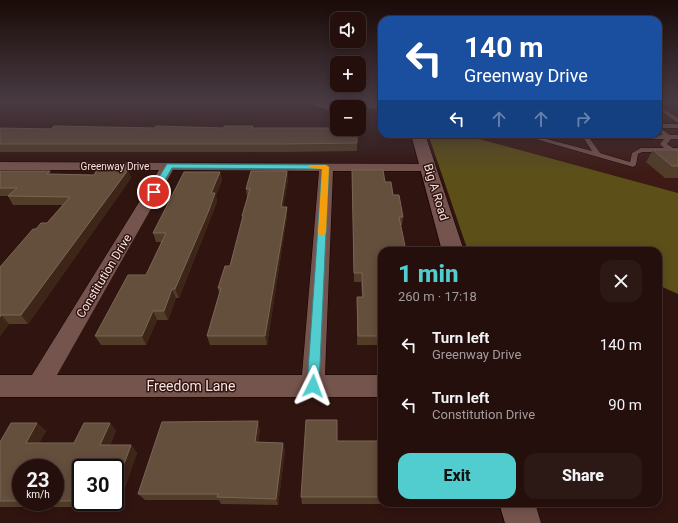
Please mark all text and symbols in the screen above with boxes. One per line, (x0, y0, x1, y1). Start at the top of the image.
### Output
map controls (330, 12, 366, 136)
button: sound (330, 12, 366, 48)
text: 140 m (464, 31, 543, 64)
icon: left (398, 32, 450, 84)
button: + (330, 56, 366, 92)
text: Greenway Drive (464, 65, 588, 86)
button: − (330, 100, 366, 136)
icon: left (446, 108, 468, 130)
icon: ahead (488, 108, 510, 130)
icon: ahead (530, 108, 552, 130)
icon: right (572, 108, 594, 130)
street label: Greenway Drive (81, 161, 149, 172)
street label: Big A Road (421, 162, 451, 222)
pin (137, 175, 171, 209)
icon: arrive (143, 181, 165, 203)
street label: Constitution Drive (74, 232, 134, 320)
text: 1 min (398, 260, 459, 288)
button: close (600, 260, 642, 302)
text: 260 m · 17:18 (398, 289, 477, 304)
text: Turn left (432, 329, 489, 347)
icon: left (398, 334, 420, 356)
text: 140 m (600, 336, 642, 354)
text: Greenway Drive (432, 347, 521, 362)
position arrow (292, 365, 334, 407)
street label: Freedom Lane (147, 378, 235, 394)
text: Turn left (432, 389, 489, 407)
icon: left (398, 394, 420, 416)
text: 90 m (608, 396, 642, 414)
text: Constitution Drive (432, 407, 535, 422)
button: Exit (398, 453, 516, 499)
button: Share (524, 453, 642, 499)
speed limit sign: 30 (72, 459, 124, 511)
text: 23 (27, 468, 49, 492)
text: km/h (26, 489, 50, 500)

